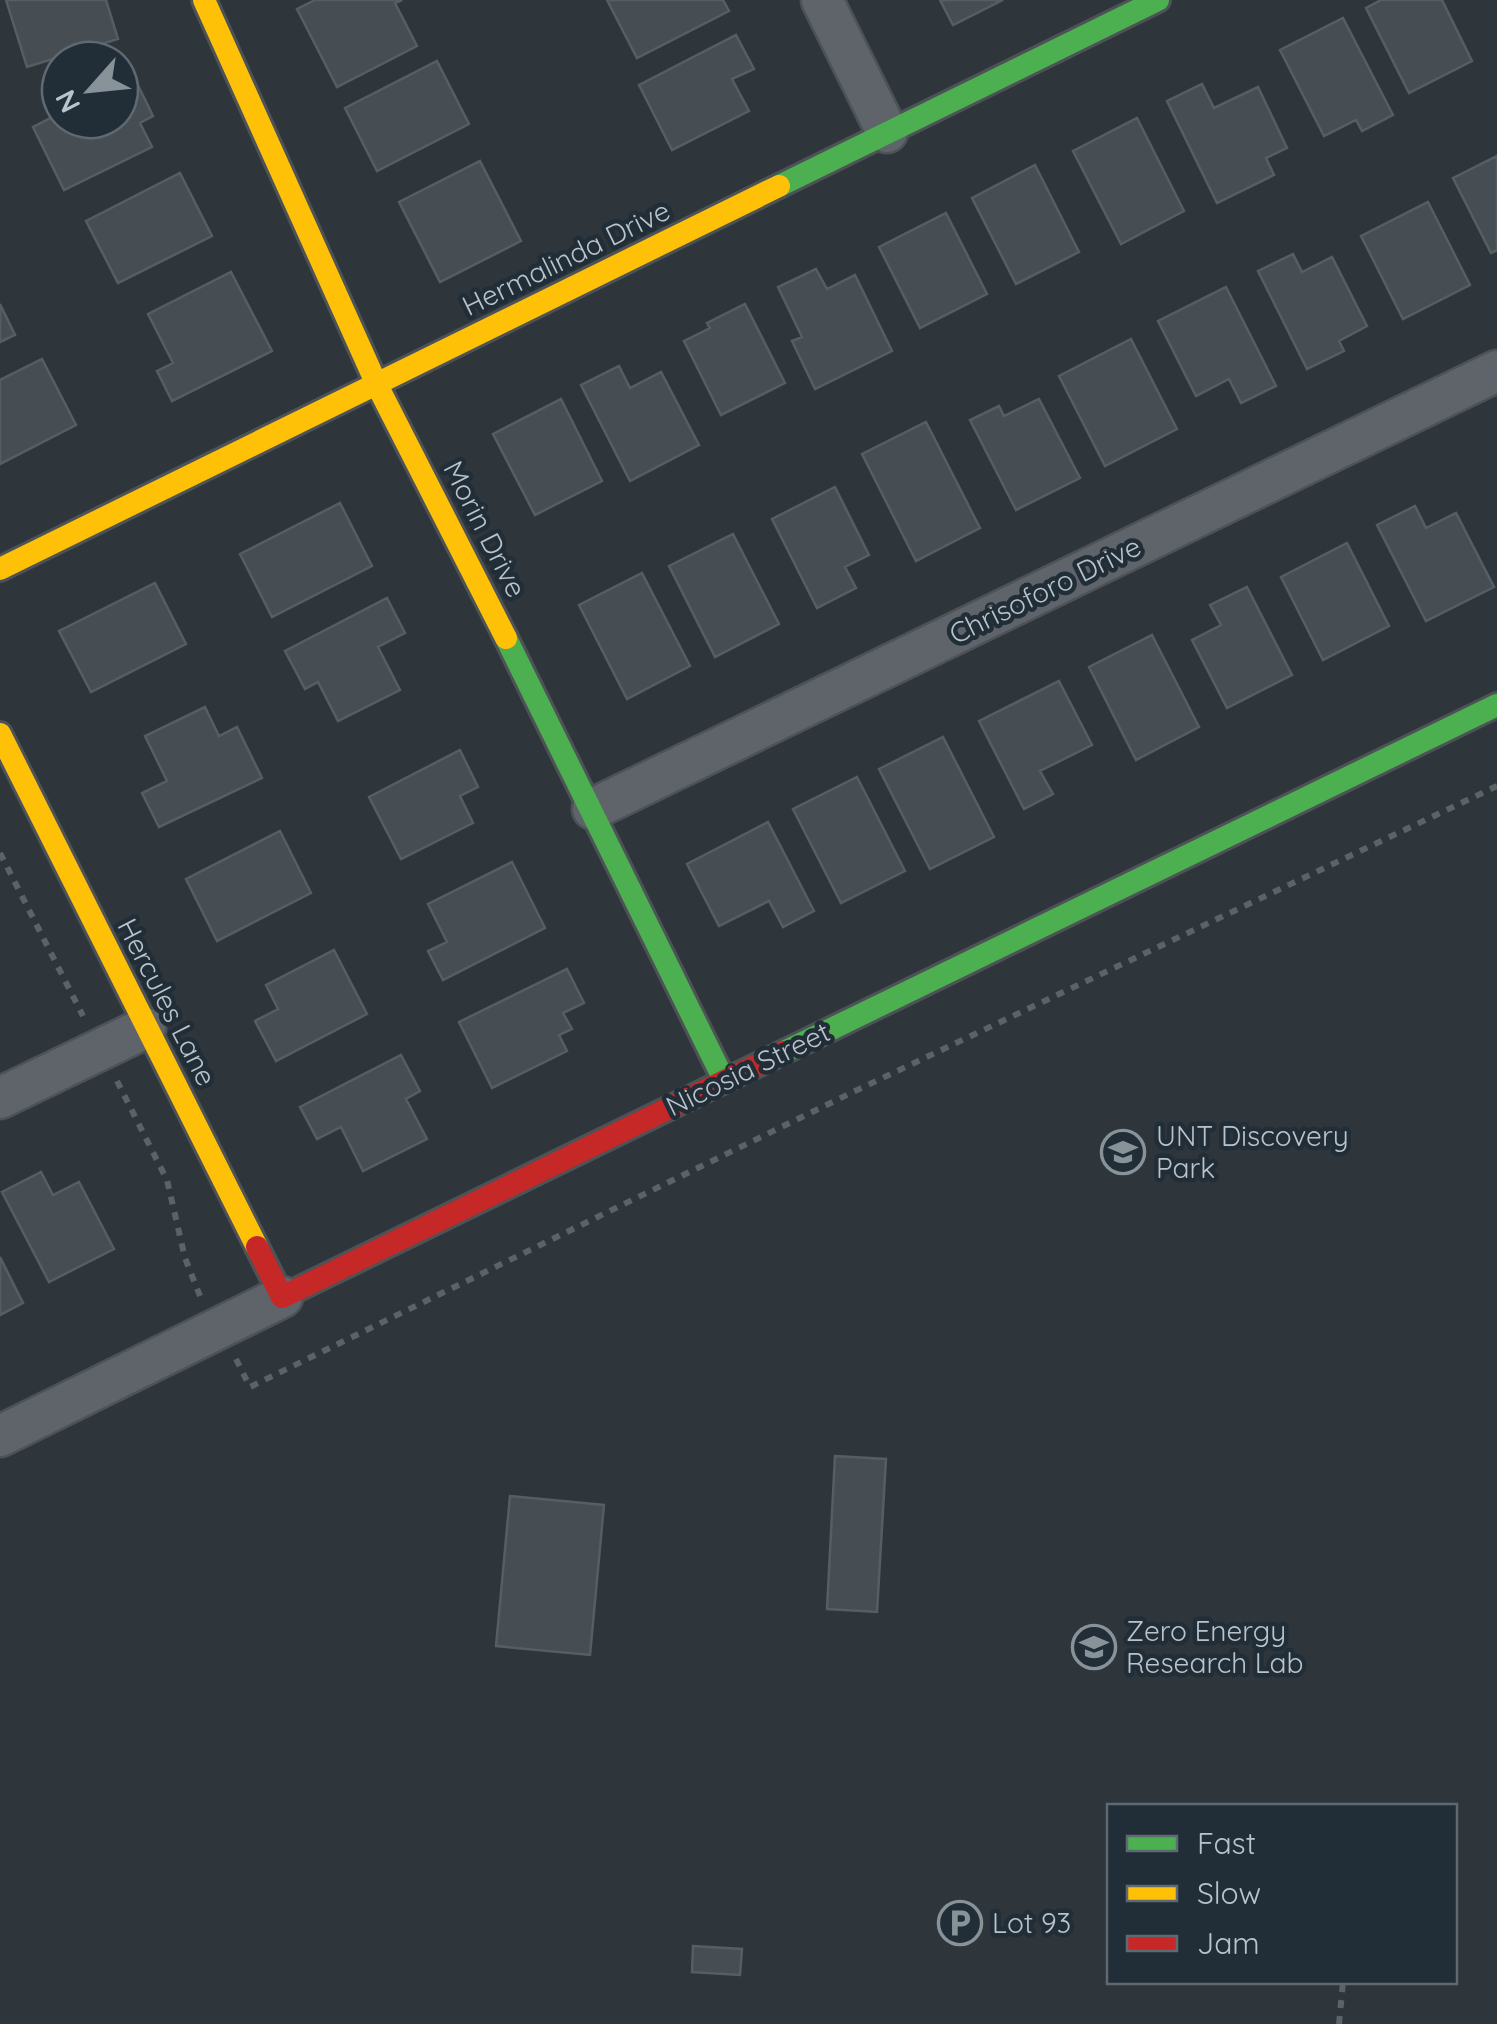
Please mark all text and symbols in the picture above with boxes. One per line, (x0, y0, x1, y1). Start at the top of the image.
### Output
north arrow (40, 40, 140, 140)
text: N (47, 84, 88, 119)
street label: Hermalinda Drive (456, 192, 675, 323)
street label: Morin Drive (436, 455, 535, 603)
street label: Chrisoforo Drive (943, 528, 1146, 651)
street label: Hercules Lane (110, 912, 225, 1091)
street label: Nicosia Street (660, 1014, 835, 1123)
place label: UNT Discovery Park (1156, 1118, 1349, 1185)
school or university icon: UNT Discovery Park (1100, 1129, 1146, 1175)
place label: Zero Energy Research Lab (1126, 1613, 1304, 1680)
school or university icon: Zero Energy Research Lab (1071, 1624, 1117, 1670)
legend (1107, 1804, 1457, 1984)
text: Fast (1197, 1824, 1256, 1862)
text: Slow (1197, 1874, 1261, 1912)
parking icon: Lot 93 (937, 1900, 983, 1946)
place label: Lot 93 (992, 1905, 1071, 1940)
text: Jam (1197, 1924, 1260, 1962)

